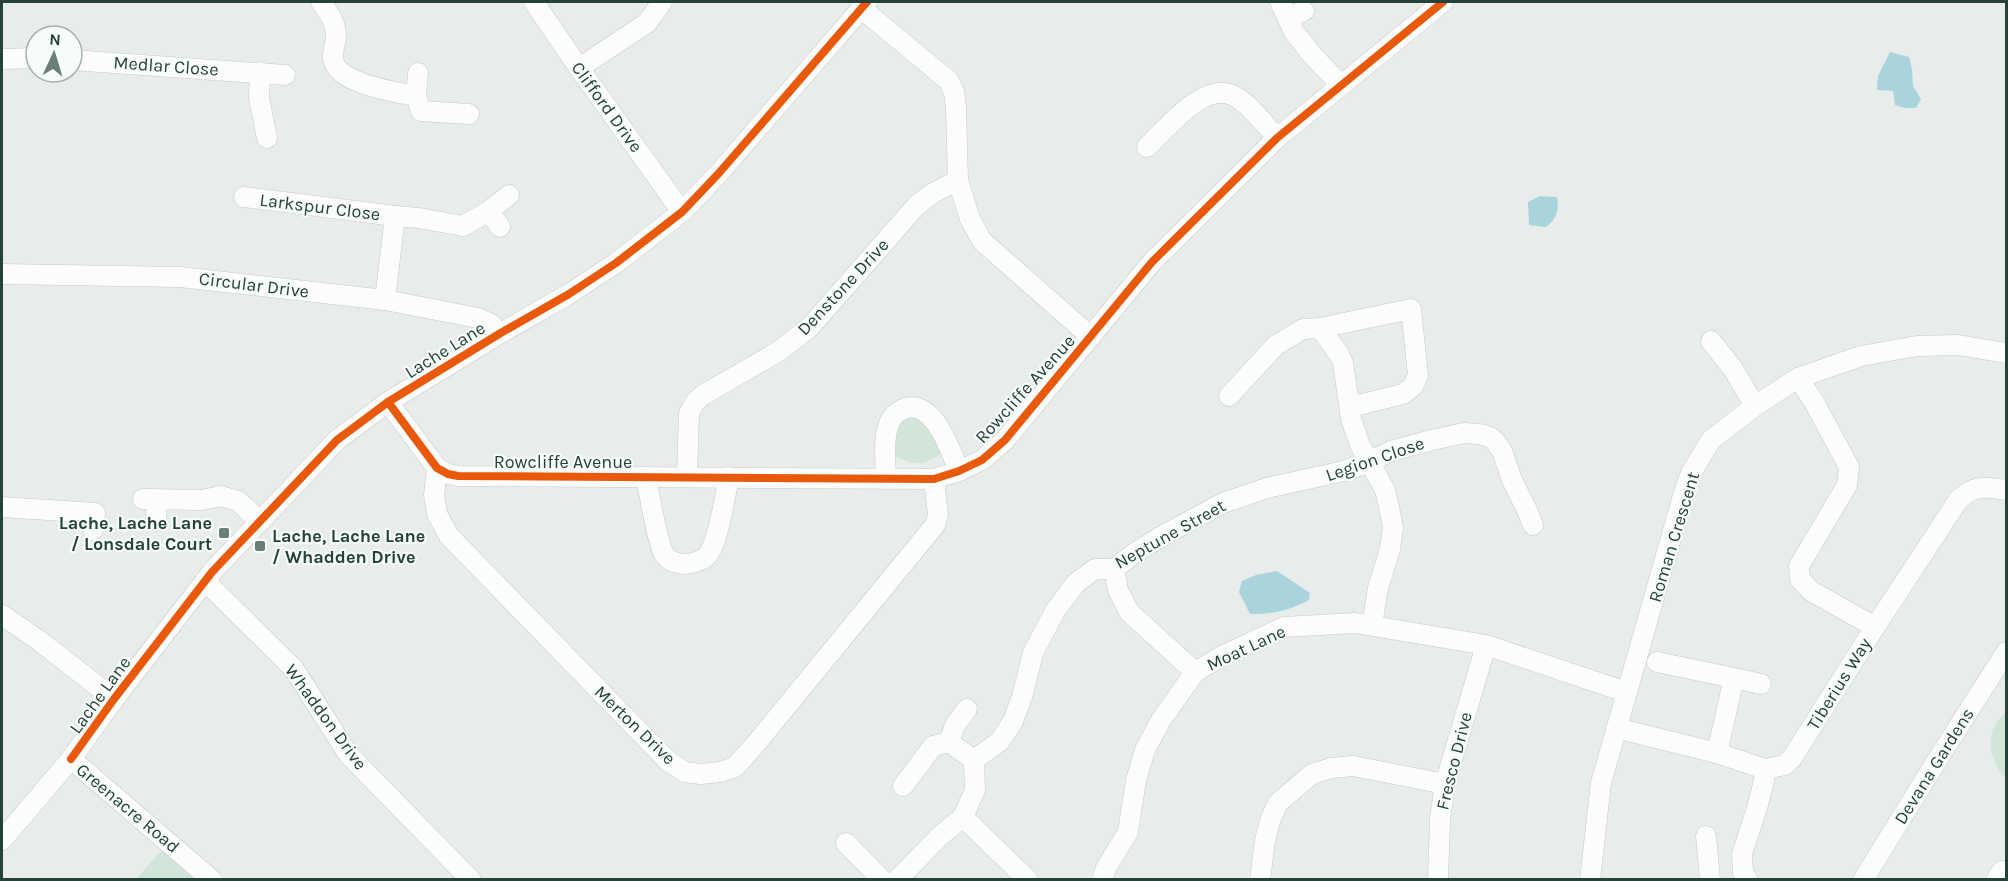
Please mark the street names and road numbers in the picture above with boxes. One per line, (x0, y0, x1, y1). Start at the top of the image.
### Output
street label: Medlar Close (113, 51, 219, 81)
street label: Clifford Drive (567, 57, 647, 157)
street label: Larkspur Close (258, 189, 382, 225)
street label: Denstone Drive (793, 234, 893, 340)
street label: Circular Drive (198, 267, 310, 303)
street label: Lache Lane (401, 317, 489, 383)
street label: Rowcliffe Avenue (970, 330, 1080, 448)
street label: Legion Close (1323, 432, 1427, 486)
street label: Rowcliffe Avenue (494, 451, 632, 473)
street label: Roman Crescent (1644, 469, 1704, 605)
street label: Neptune Street (1111, 494, 1230, 574)
street label: Moat Lane (1203, 620, 1289, 676)
street label: Tiberius Way (1802, 633, 1876, 734)
street label: Lache Lane (65, 652, 135, 738)
street label: Whaddon Drive (280, 660, 372, 774)
street label: Merton Drive (590, 681, 680, 769)
street label: Devana Gardens (1889, 704, 1979, 828)
street label: Fresco Drive (1431, 710, 1477, 812)
street label: Greenacre Road (72, 758, 184, 858)

